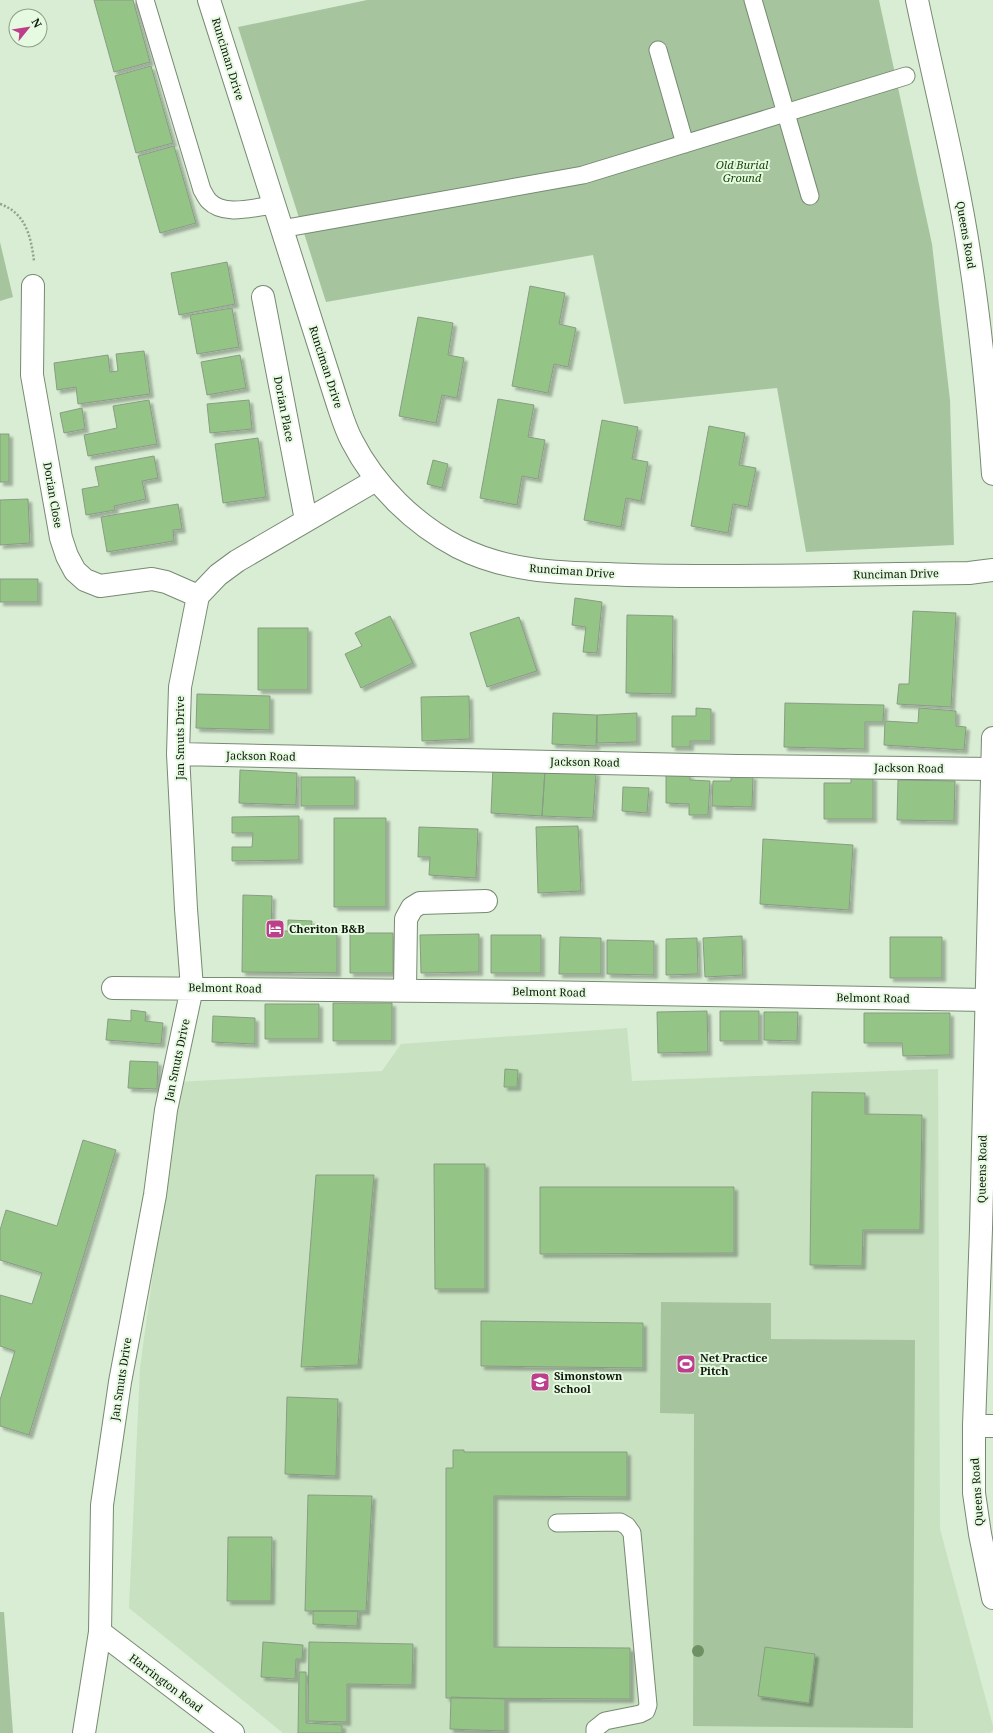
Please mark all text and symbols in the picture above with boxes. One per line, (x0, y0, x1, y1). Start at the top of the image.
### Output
north arrow (8, 8, 48, 48)
text: N (28, 15, 46, 31)
street label: Runciman Drive (209, 16, 248, 102)
park label: Old Burial Ground (716, 157, 769, 185)
street label: Queens Road (953, 200, 980, 270)
street label: Runciman Drive (306, 324, 347, 410)
street label: Dorian Place (271, 375, 298, 443)
street label: Dorian Close (40, 461, 67, 529)
street label: Runciman Drive (529, 560, 615, 581)
street label: Runciman Drive (853, 565, 939, 582)
street label: Jan Smuts Drive (172, 696, 187, 781)
street label: Jackson Road (225, 747, 296, 764)
street label: Jackson Road (549, 753, 620, 770)
street label: Jackson Road (873, 759, 944, 776)
hotel icon: Cheriton B&B (264, 918, 286, 940)
place label: Cheriton B&B (289, 921, 365, 936)
street label: Belmont Road (188, 979, 262, 996)
street label: Belmont Road (512, 983, 586, 1000)
street label: Belmont Road (836, 989, 910, 1006)
street label: Jan Smuts Drive (160, 1017, 193, 1104)
street label: Queens Road (973, 1134, 990, 1203)
street label: Jan Smuts Drive (106, 1336, 135, 1423)
place label: Net Practice Pitch (700, 1350, 768, 1378)
sports icon: Net Practice Pitch (675, 1353, 697, 1375)
place label: Simonstown School (554, 1368, 623, 1396)
school or university icon: Simonstown School (529, 1371, 551, 1393)
street label: Queens Road (967, 1457, 986, 1527)
street label: Harrington Road (126, 1650, 206, 1715)

